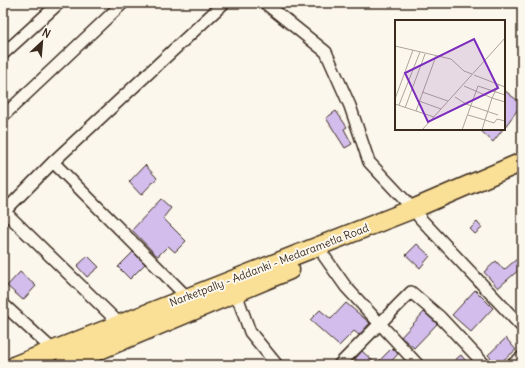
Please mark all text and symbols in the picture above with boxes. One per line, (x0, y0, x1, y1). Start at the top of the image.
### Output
inset map (395, 20, 505, 130)
north arrow (22, 22, 62, 62)
text: N (40, 25, 53, 41)
street label: Narketpally - Addanki - Medarametla Road (167, 220, 371, 310)

